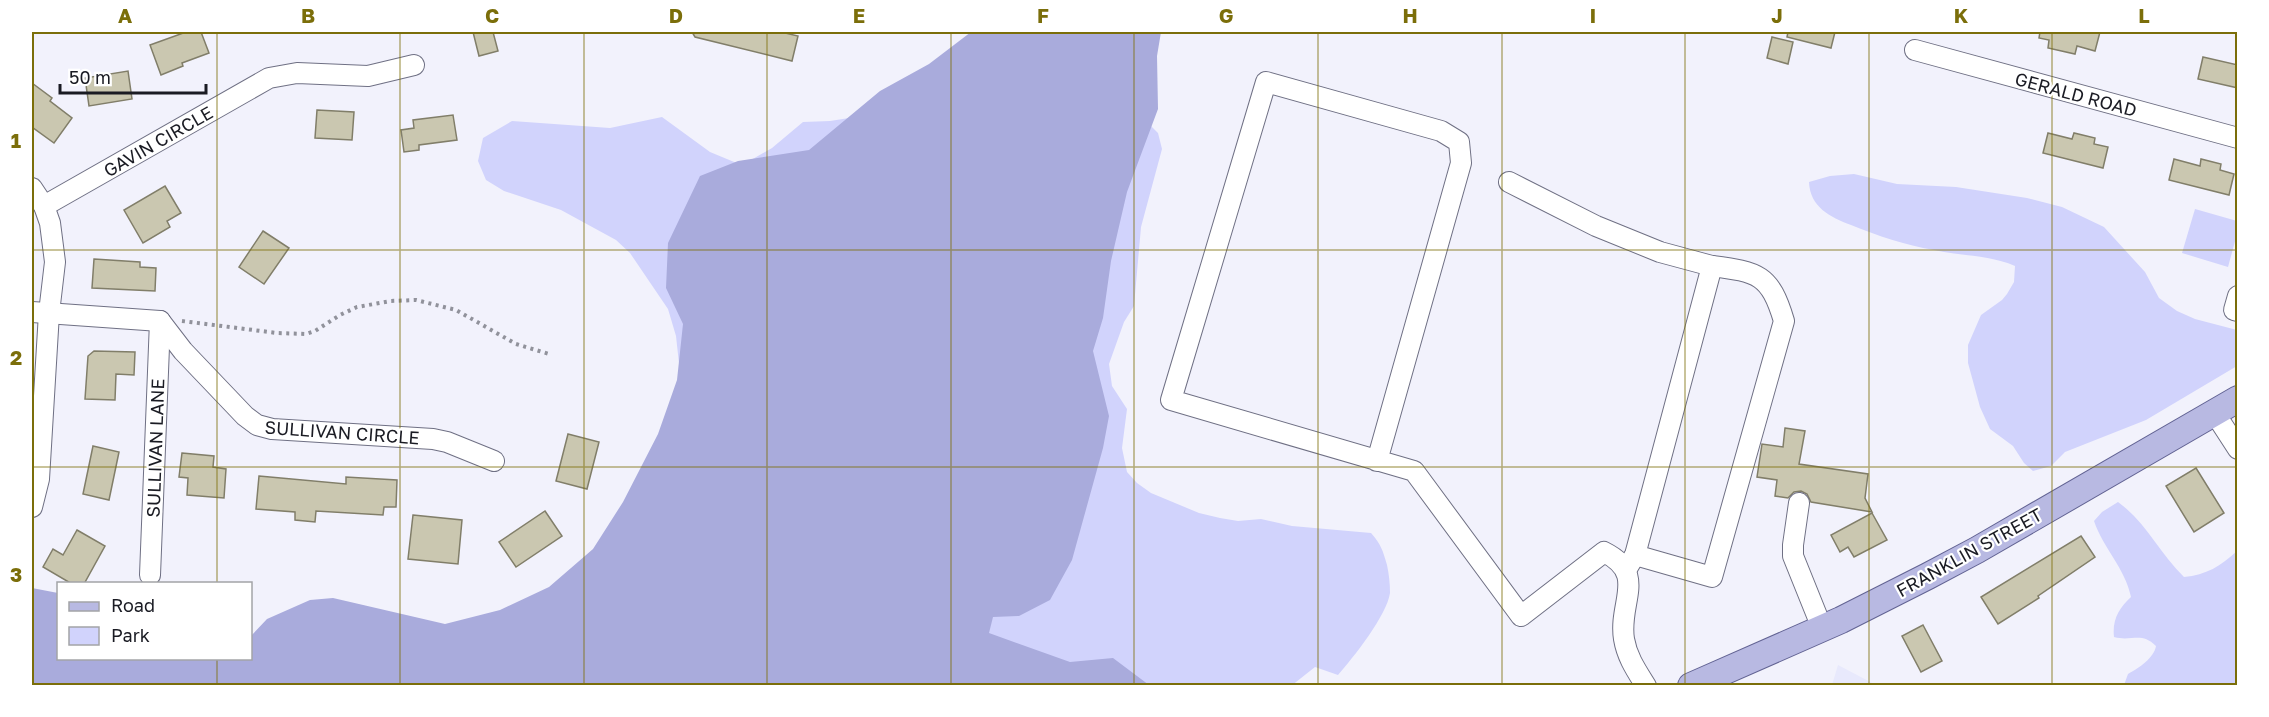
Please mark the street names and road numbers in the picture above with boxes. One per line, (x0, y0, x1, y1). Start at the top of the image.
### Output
street label: GERALD ROAD (2013, 67, 2139, 121)
street label: GAVIN CIRCLE (100, 101, 216, 181)
street label: SULLIVAN LANE (142, 378, 168, 518)
street label: SULLIVAN CIRCLE (264, 416, 420, 448)
street label: FRANKLIN STREET (1892, 503, 2046, 601)

